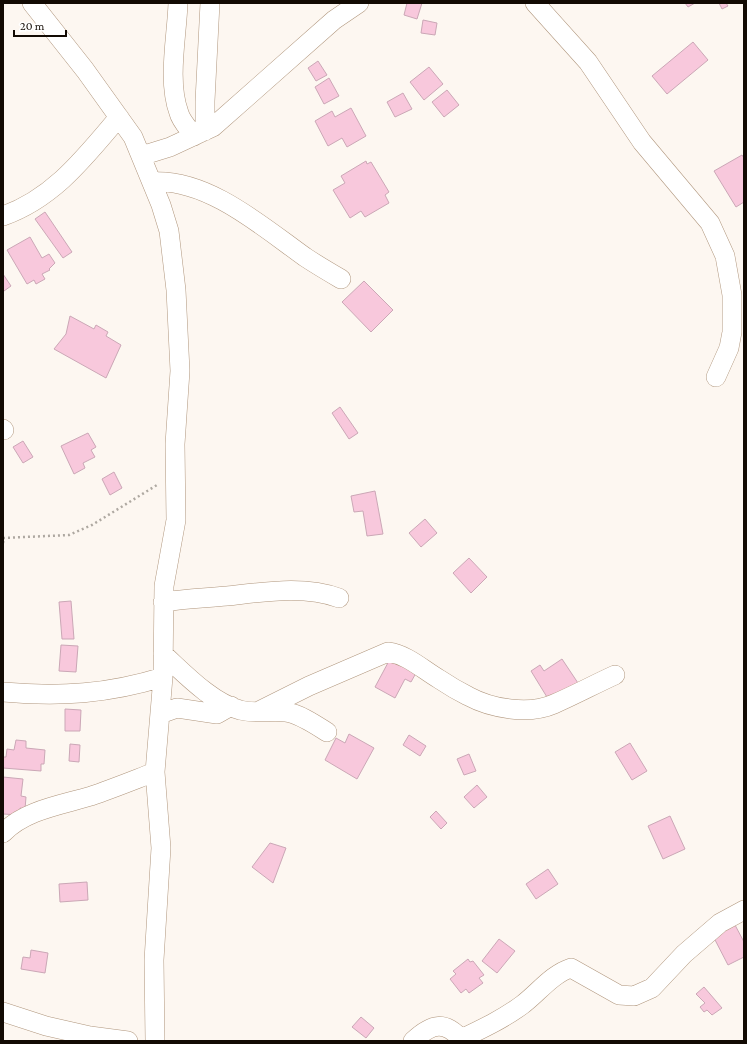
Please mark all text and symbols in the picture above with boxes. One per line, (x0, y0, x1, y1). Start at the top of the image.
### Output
scale bar (14, 12, 66, 38)
text: 20 m (20, 19, 45, 33)

